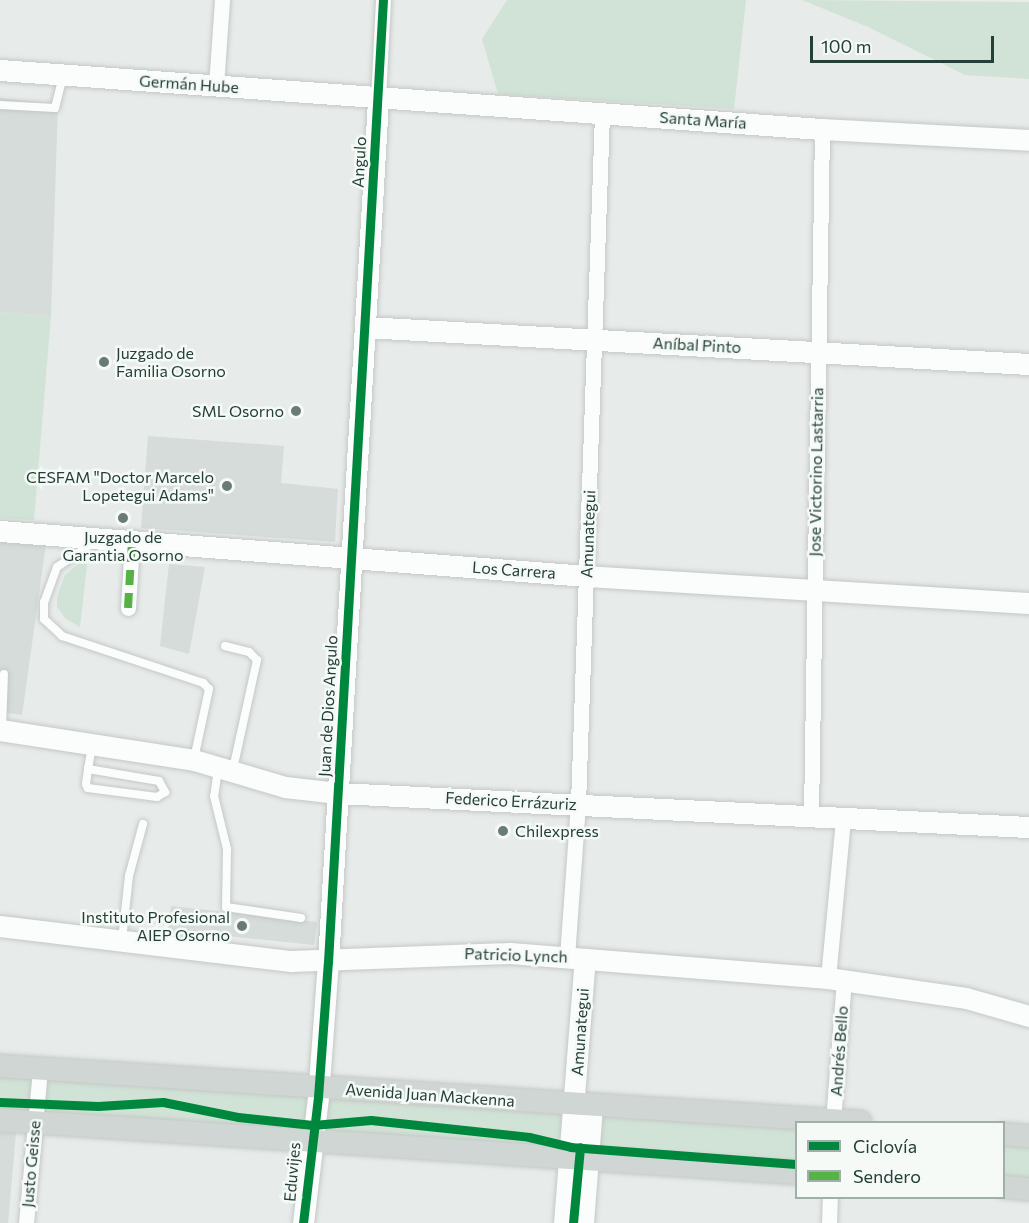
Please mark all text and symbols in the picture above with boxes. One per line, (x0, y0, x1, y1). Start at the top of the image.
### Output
scale bar (813, 24, 998, 62)
text: 100 m (821, 35, 871, 57)
street label: Germán Hube (139, 71, 239, 97)
street label: Santa María (659, 107, 747, 133)
street label: Angulo (348, 136, 370, 188)
street label: Aníbal Pinto (652, 333, 742, 357)
place label: Juzgado de Familia Osorno (116, 343, 226, 381)
marker: Juzgado de Familia Osorno (97, 355, 111, 369)
street label: Jose Victorino Lastarria (805, 387, 827, 557)
place label: SML Osorno (192, 401, 284, 421)
marker: SML Osorno (289, 404, 303, 418)
place label: CESFAM "Doctor Marcelo Lopetegui Adams" (26, 467, 214, 505)
marker: CESFAM "Doctor Marcelo Lopetegui Adams" (218, 477, 236, 495)
street label: Amunategui (577, 490, 599, 578)
marker: Juzgado de Garantia Osorno (116, 511, 130, 525)
place label: Juzgado de Garantia Osorno (63, 527, 183, 565)
street label: Los Carrera (472, 558, 556, 582)
street label: Juan de Dios Angulo (315, 635, 341, 777)
street label: Federico Errázuriz (445, 788, 577, 814)
place label: Chilexpress (515, 821, 599, 841)
marker: Chilexpress (496, 824, 510, 838)
place label: Instituto Profesional AIEP Osorno (81, 907, 230, 945)
marker: Instituto Profesional AIEP Osorno (235, 919, 249, 933)
street label: Patricio Lynch (464, 944, 568, 966)
street label: Amunategui (567, 987, 593, 1077)
street label: Andrés Bello (826, 1005, 852, 1097)
street label: Avenida Juan Mackenna (345, 1080, 515, 1110)
street label: Justo Geisse (18, 1120, 44, 1208)
legend (795, 1121, 1005, 1199)
text: Ciclovía (853, 1135, 917, 1157)
street label: Eduvijes (280, 1141, 304, 1203)
text: Sendero (853, 1165, 921, 1187)

